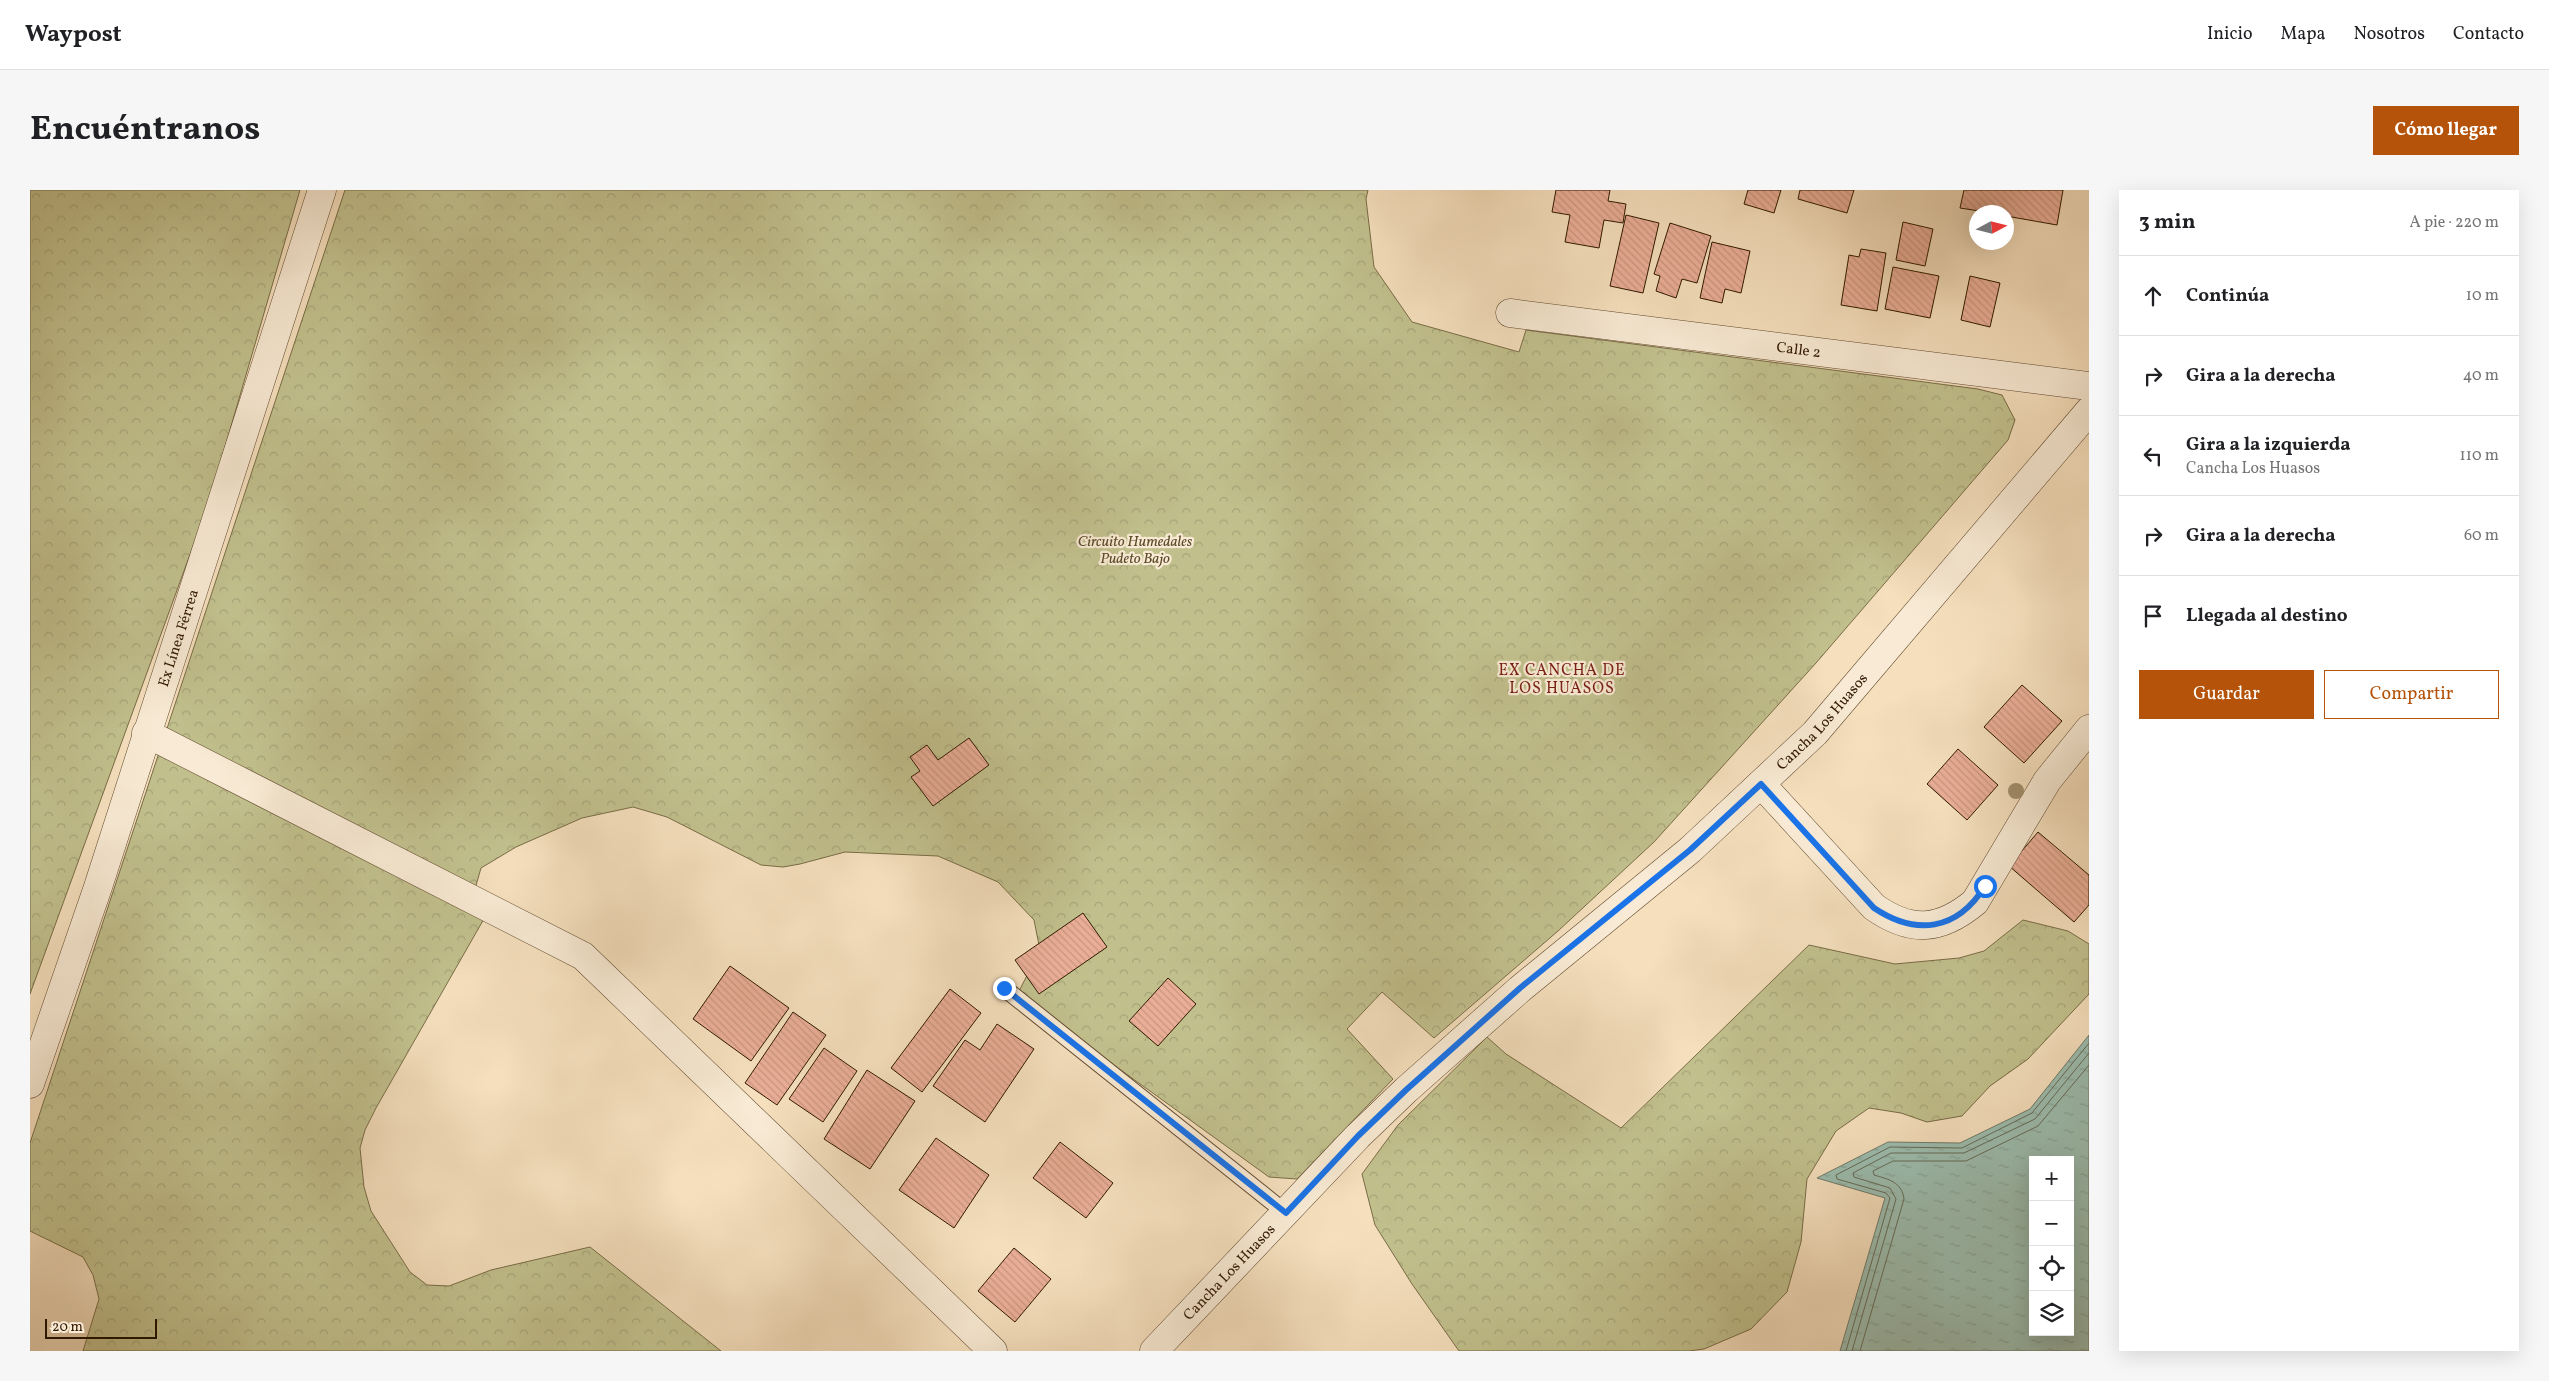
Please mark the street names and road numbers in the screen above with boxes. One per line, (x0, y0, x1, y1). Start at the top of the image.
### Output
street label: Calle 2 (1775, 338, 1822, 364)
street label: Ex Línea Férrea (154, 587, 205, 690)
street label: Cancha Los Huasos (1772, 669, 1873, 776)
street label: Cancha Los Huasos (1179, 1220, 1281, 1326)

